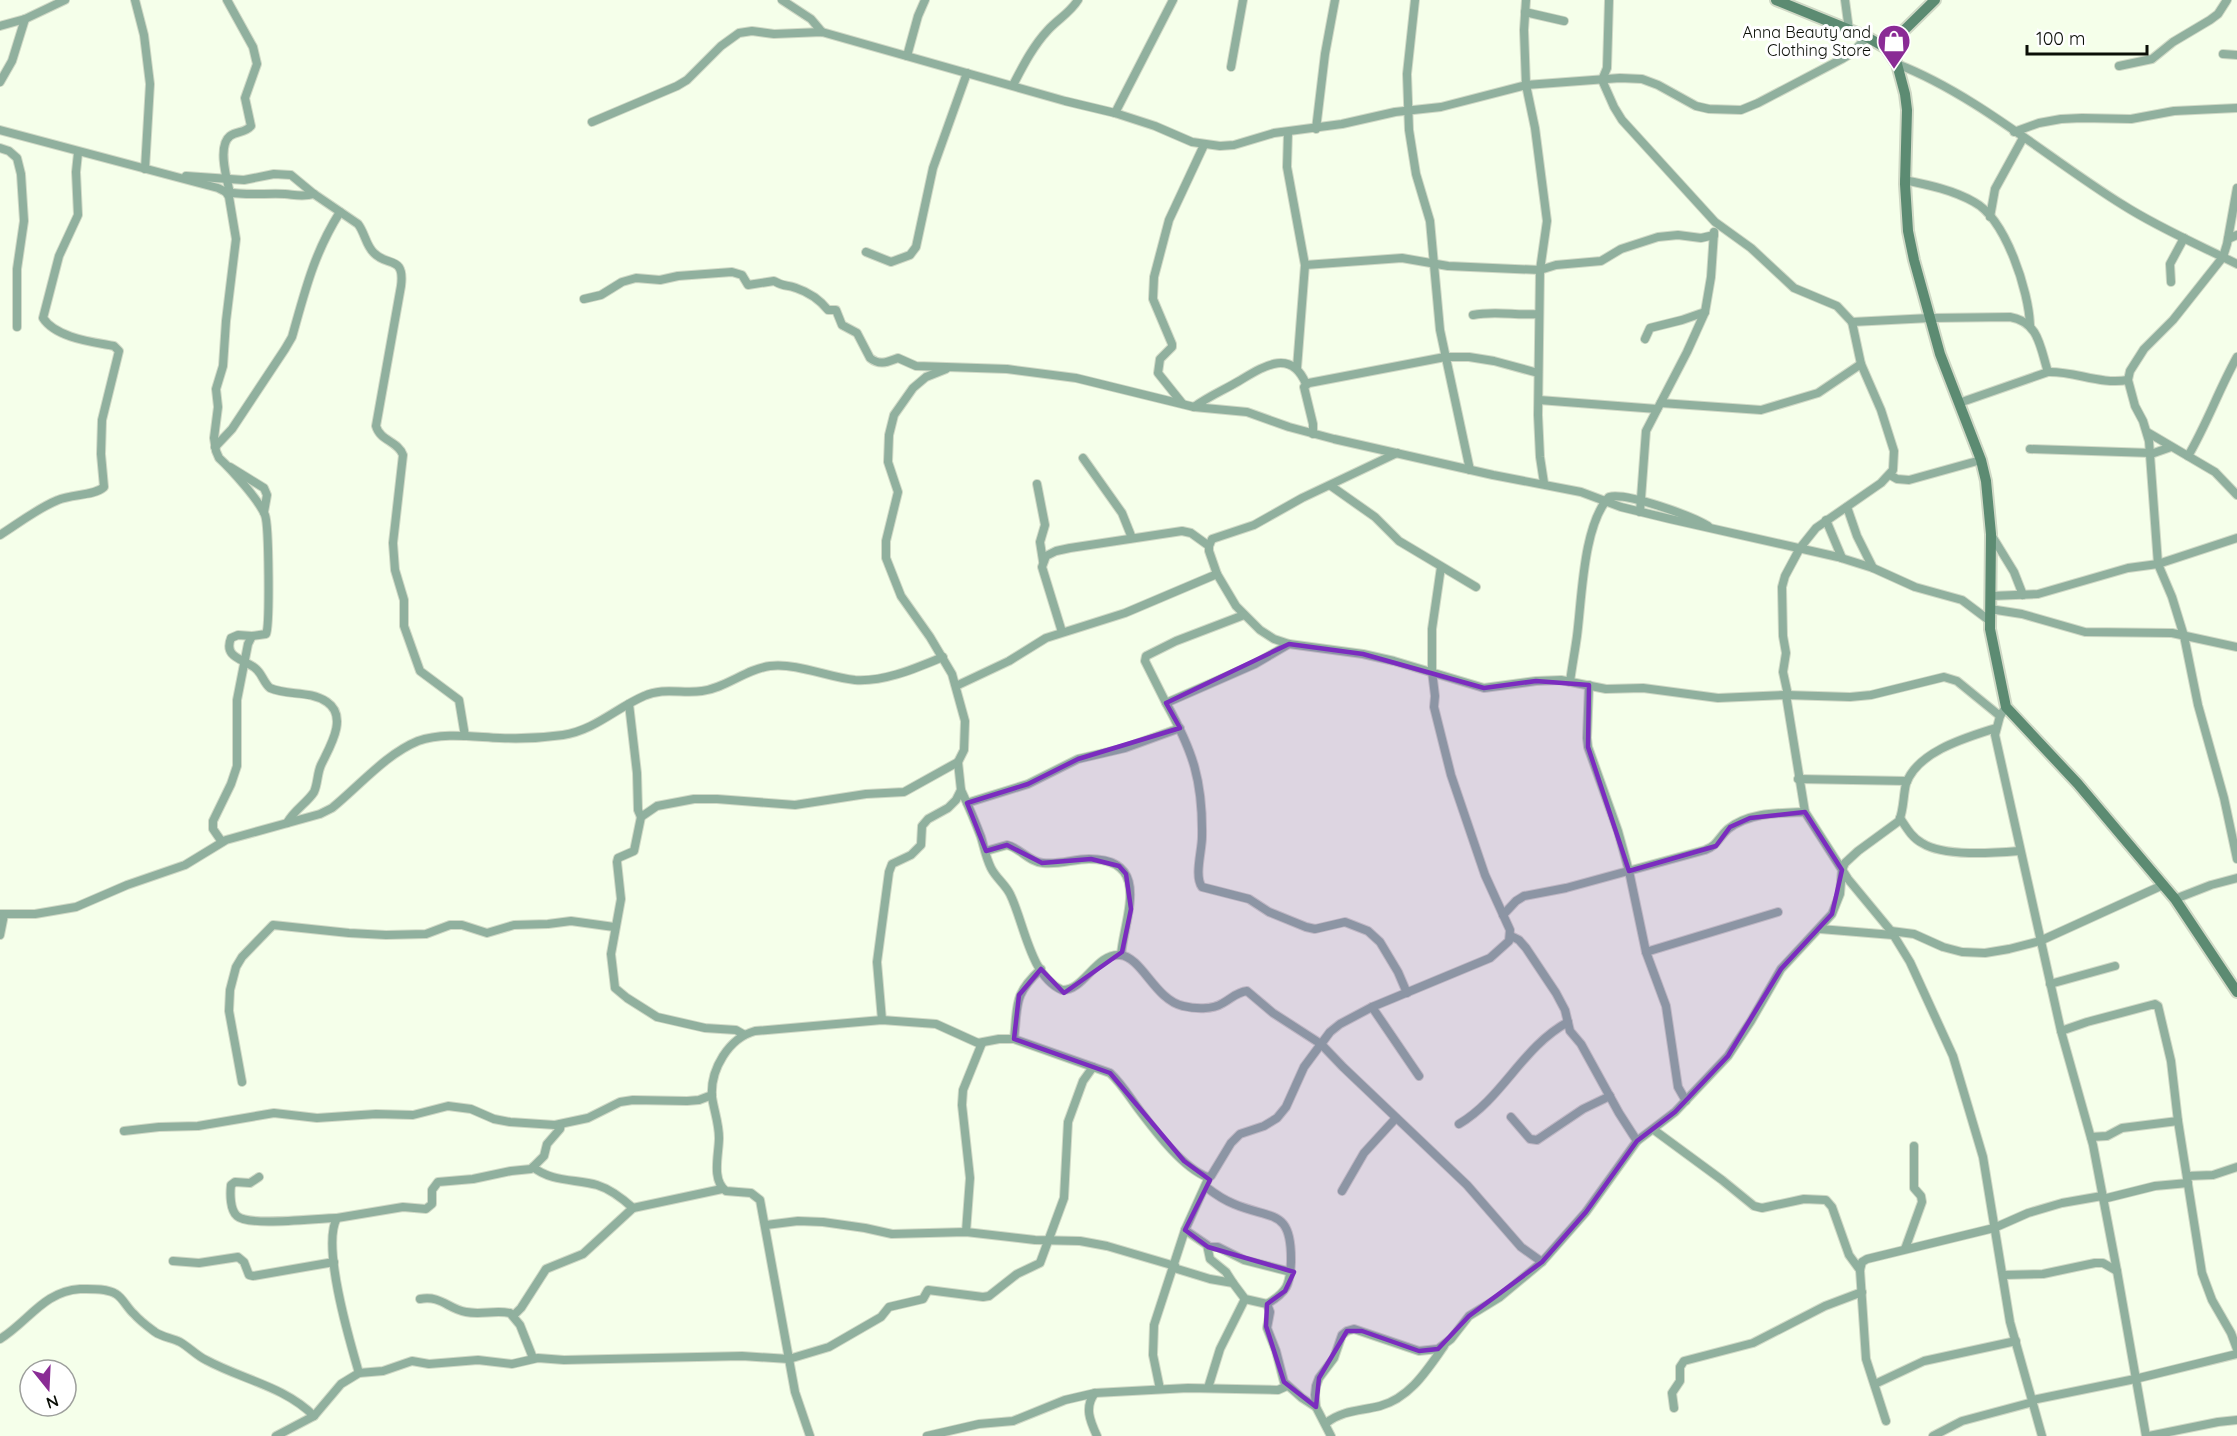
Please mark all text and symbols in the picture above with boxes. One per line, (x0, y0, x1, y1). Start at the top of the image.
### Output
scale bar (2027, 18, 2147, 56)
place label: Anna Beauty and Clothing Store (1742, 22, 1871, 60)
shop icon: Anna Beauty and Clothing Store (1876, 23, 1912, 70)
text: 100 m (2036, 27, 2085, 50)
north arrow (18, 1358, 78, 1418)
text: N (44, 1391, 61, 1414)

